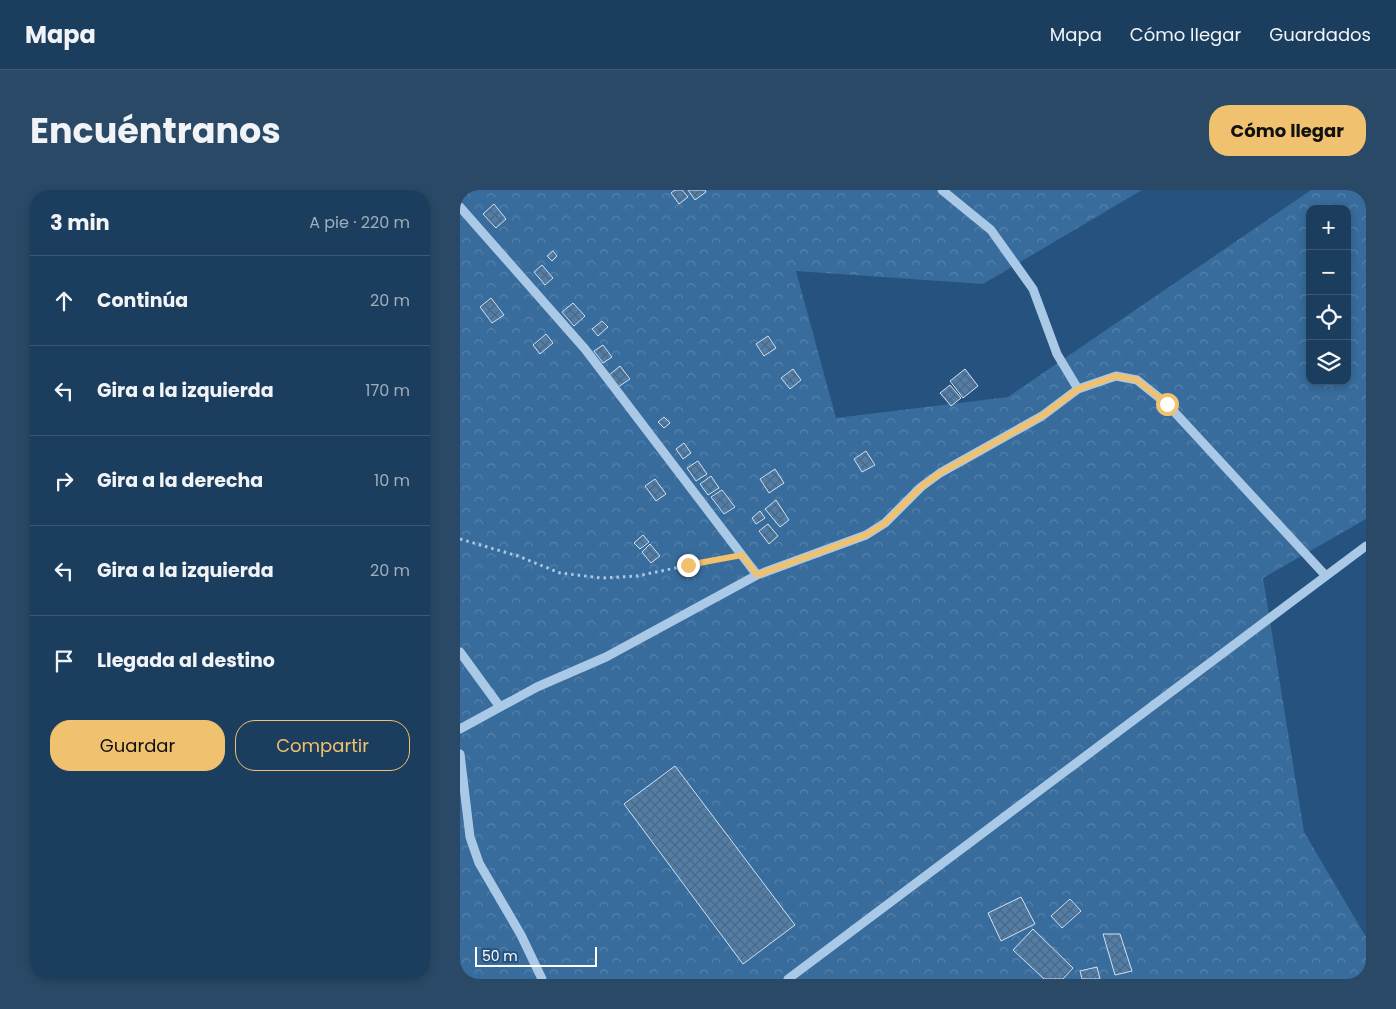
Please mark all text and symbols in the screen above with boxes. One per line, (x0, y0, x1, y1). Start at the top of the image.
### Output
text: Mapa (25, 18, 96, 51)
text: Mapa (1050, 22, 1102, 47)
text: Cómo llegar (1130, 22, 1241, 47)
text: Guardados (1269, 22, 1371, 47)
button: Cómo llegar (1209, 105, 1366, 156)
text: Encuéntranos (30, 106, 281, 155)
map controls (1306, 205, 1351, 385)
button: + (1306, 205, 1351, 250)
text: 3 min (50, 208, 110, 237)
text: A pie · 220 m (309, 211, 410, 234)
button: − (1306, 250, 1351, 295)
icon: ahead (50, 287, 78, 315)
text: Continúa (97, 287, 188, 314)
text: 20 m (370, 289, 410, 312)
button: locate (1306, 295, 1351, 340)
button: layers (1306, 340, 1351, 385)
icon: left (50, 377, 78, 405)
text: Gira a la izquierda (97, 377, 274, 404)
text: 170 m (365, 379, 410, 402)
route start (1156, 393, 1179, 416)
icon: right (50, 467, 78, 495)
text: Gira a la derecha (97, 467, 263, 494)
text: 10 m (374, 469, 410, 492)
route end (677, 554, 700, 577)
icon: left (50, 557, 78, 585)
text: Gira a la izquierda (97, 557, 274, 584)
text: 20 m (370, 559, 410, 582)
icon: arrive (50, 647, 78, 675)
text: Llegada al destino (97, 647, 275, 674)
button: Guardar (50, 720, 225, 771)
button: Compartir (235, 720, 410, 771)
scale bar (475, 944, 598, 967)
text: 50 m (482, 946, 518, 966)

